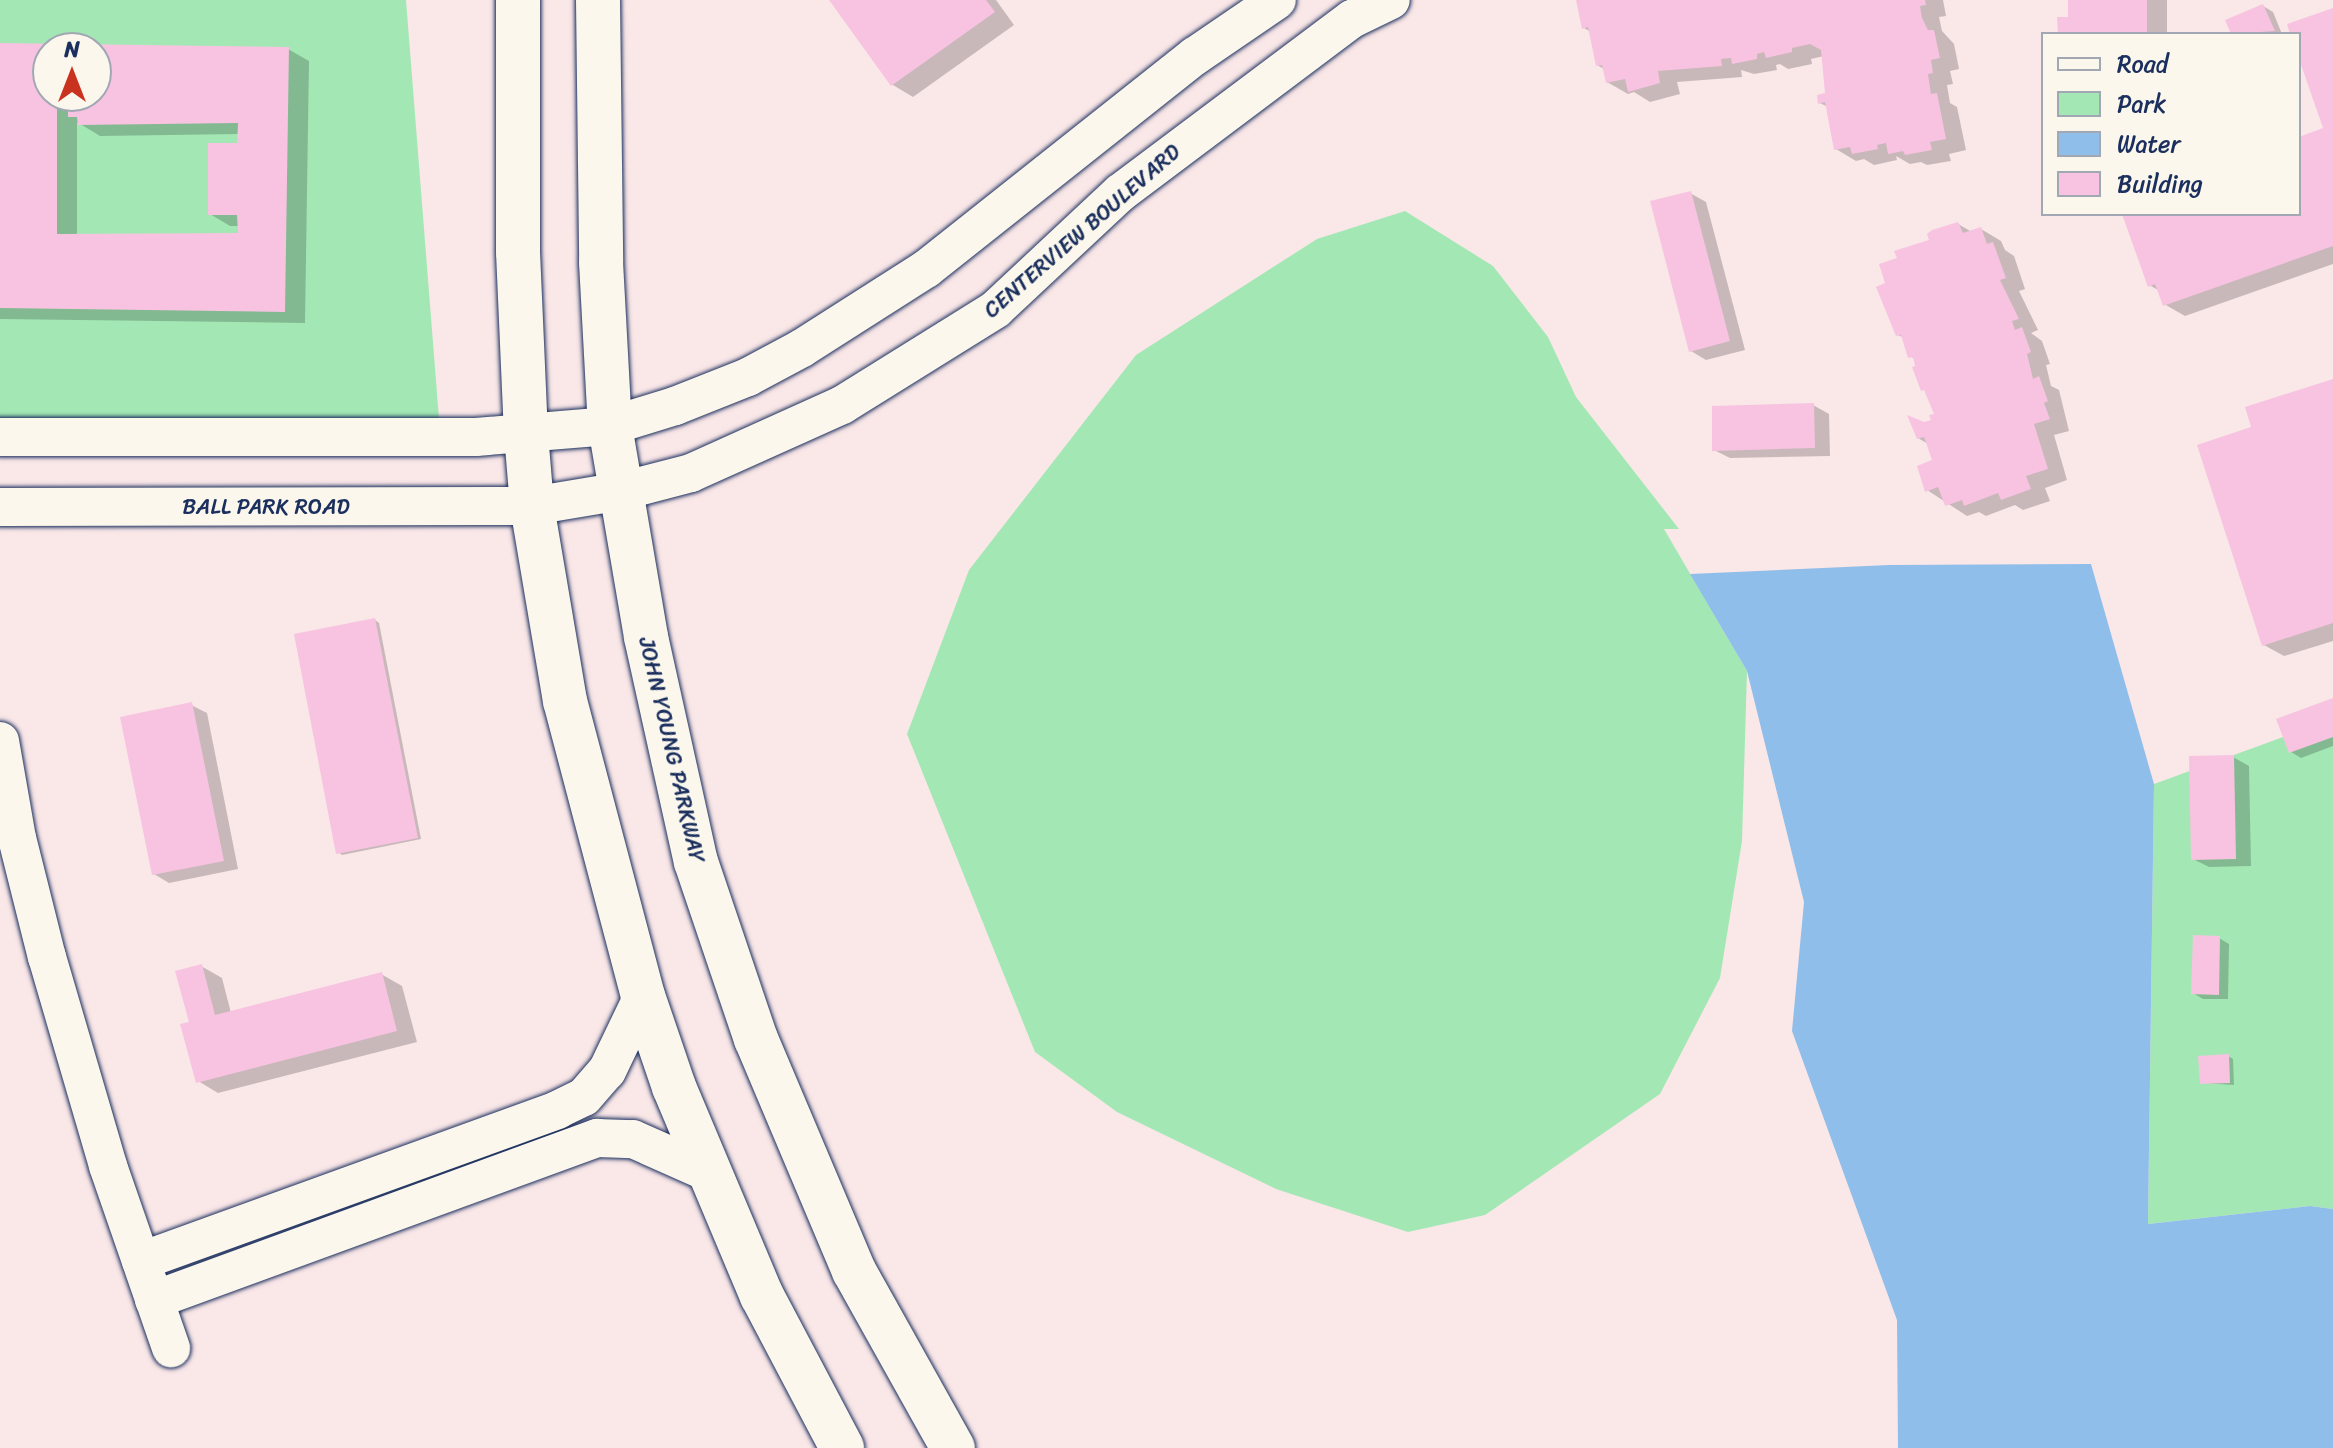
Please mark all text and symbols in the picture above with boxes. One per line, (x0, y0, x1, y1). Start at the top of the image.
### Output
text: N (64, 30, 80, 69)
north arrow (32, 32, 112, 112)
legend (2041, 32, 2301, 216)
text: Road (2117, 43, 2168, 85)
text: Park (2117, 83, 2166, 125)
text: Water (2117, 123, 2180, 165)
street label: CENTERVIEW BOULEVARD (978, 138, 1186, 324)
text: Building (2117, 163, 2203, 205)
street label: BALL PARK ROAD (182, 494, 350, 520)
street label: JOHN YOUNG PARKWAY (633, 634, 711, 866)

